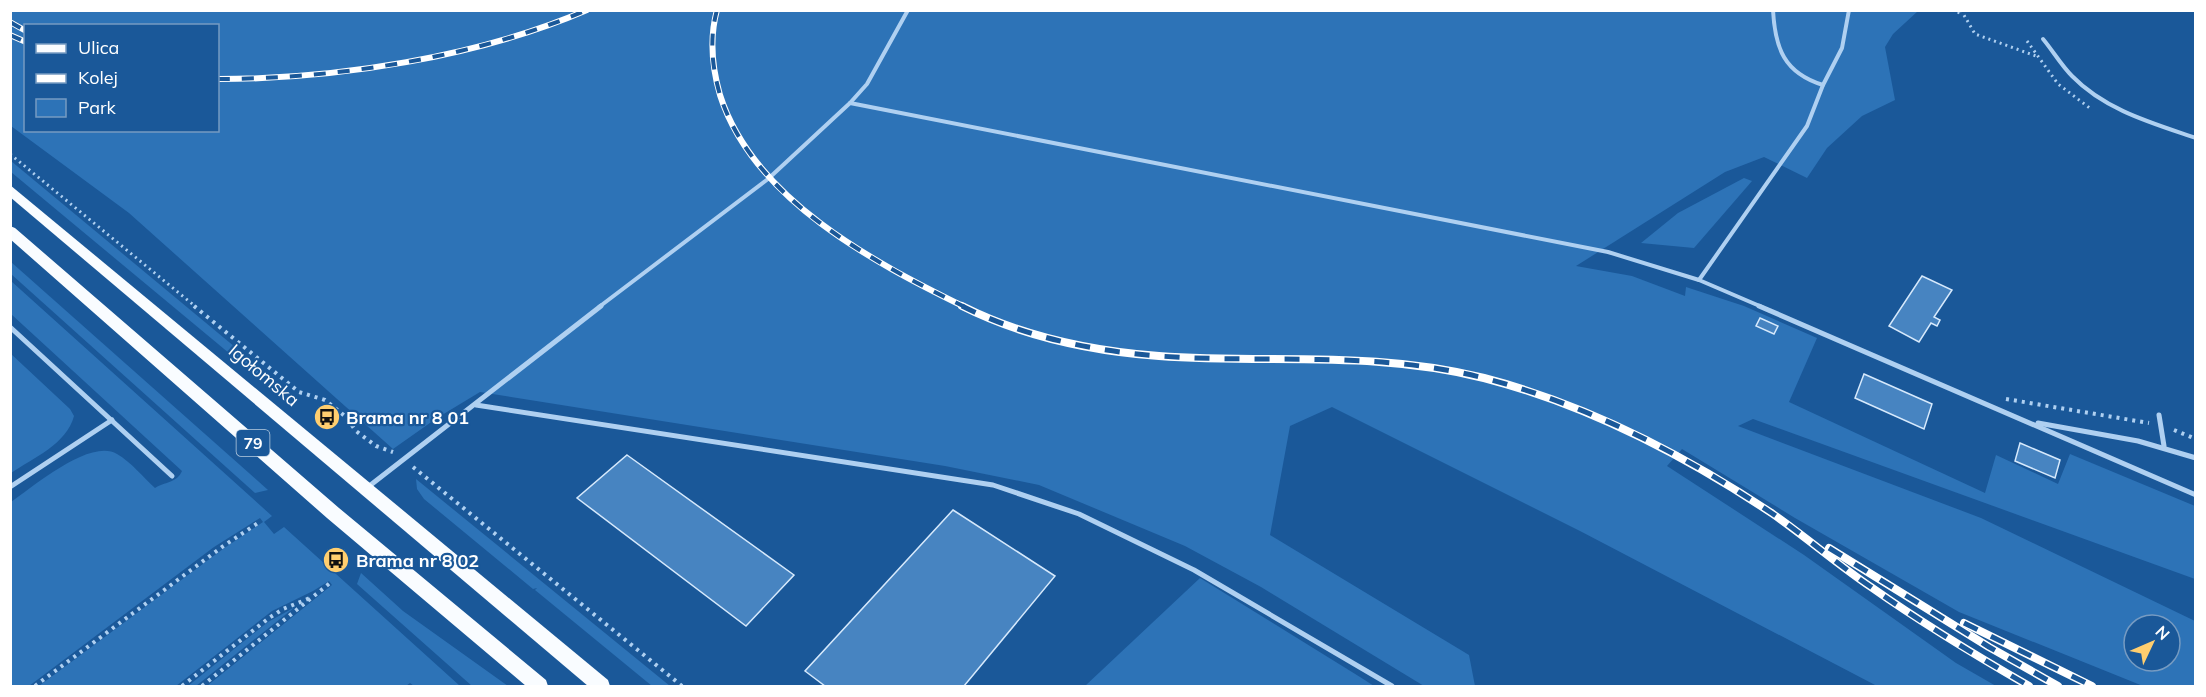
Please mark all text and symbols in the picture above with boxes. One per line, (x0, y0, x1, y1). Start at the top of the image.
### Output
legend (24, 24, 219, 132)
text: Ulica (78, 36, 119, 59)
text: Kolej (78, 66, 118, 89)
text: Park (78, 96, 117, 119)
street label: Igołomska (224, 339, 304, 411)
bus stop icon: Brama nr 8 01 (312, 402, 342, 432)
place label: Brama nr 8 01 (346, 406, 469, 429)
road number: 79 (236, 430, 270, 456)
bus stop icon: Brama nr 8 02 (321, 545, 351, 575)
place label: Brama nr 8 02 (356, 549, 479, 572)
north arrow (2122, 613, 2182, 673)
text: N (2151, 621, 2174, 644)

